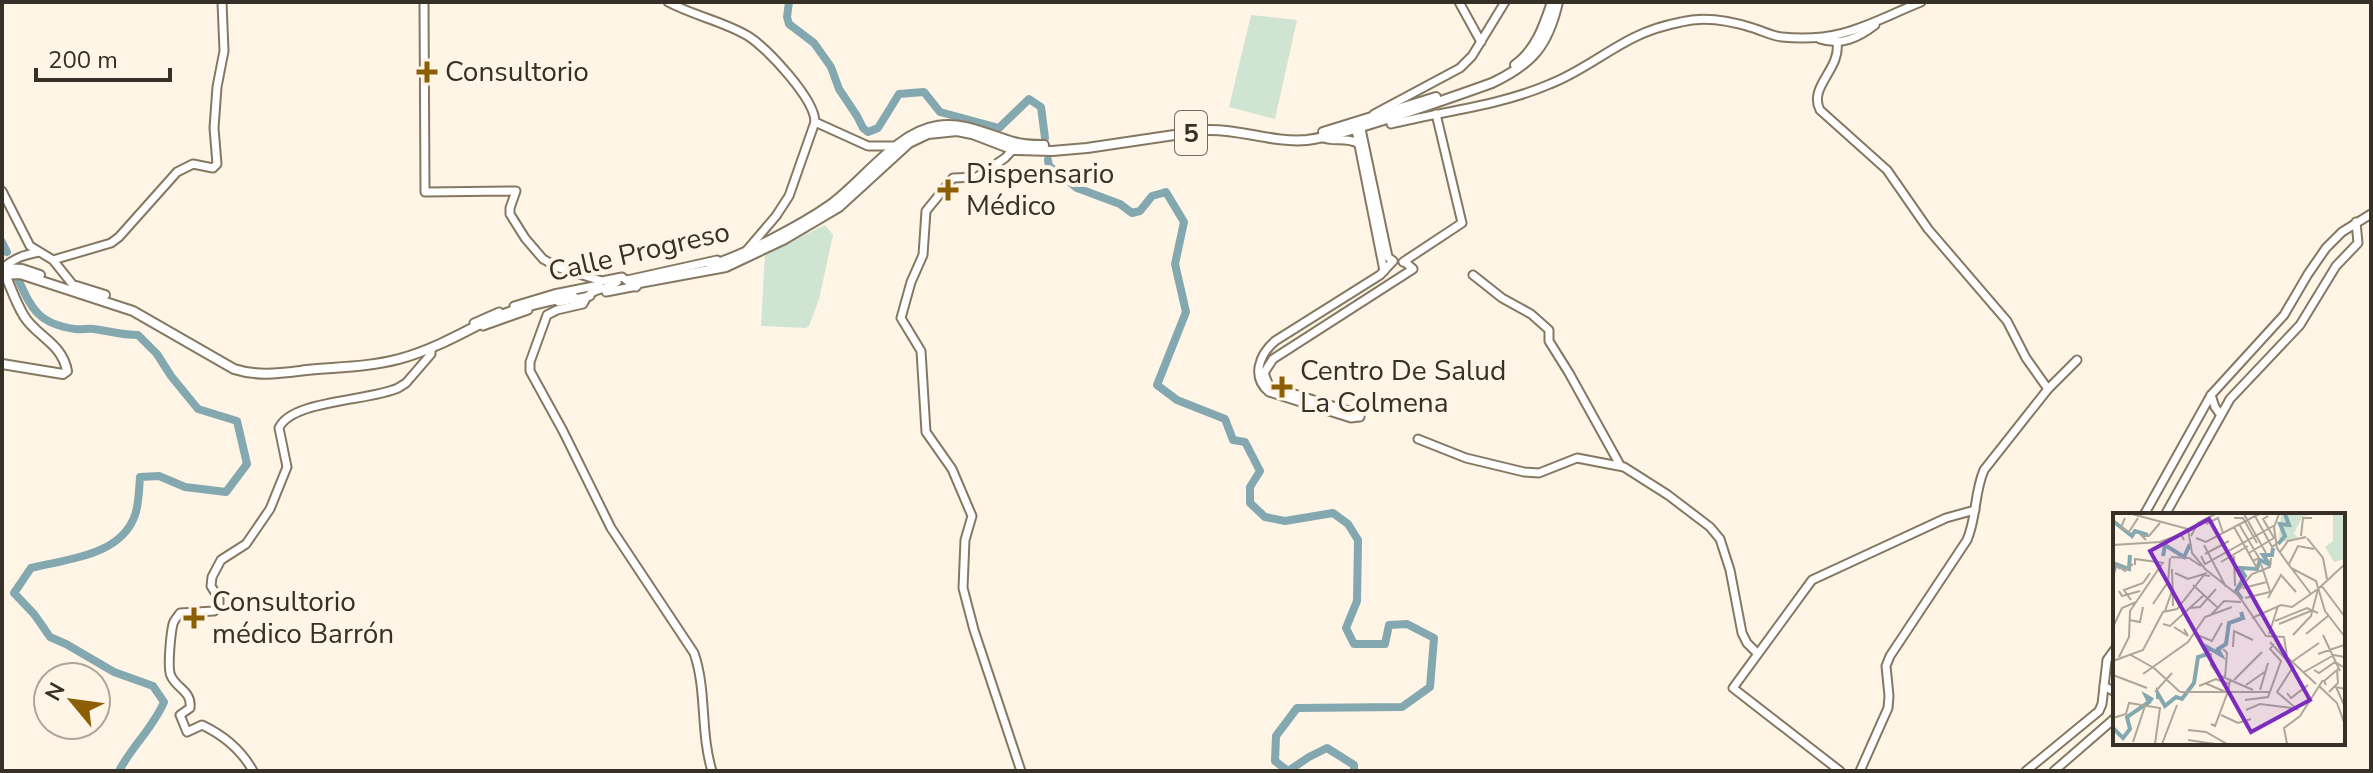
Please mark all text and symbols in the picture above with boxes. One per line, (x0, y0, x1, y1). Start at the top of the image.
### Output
scale bar (36, 32, 170, 82)
text: 200 m (48, 44, 118, 76)
place label: Consultorio (445, 53, 589, 91)
marker: Consultorio (416, 61, 438, 83)
road number: 5 (1175, 111, 1207, 155)
place label: Dispensario Médico (966, 155, 1114, 225)
marker: Dispensario Médico (937, 179, 959, 201)
street label: Calle Progreso (545, 213, 733, 291)
place label: Centro De Salud La Colmena (1300, 352, 1506, 422)
marker: Centro De Salud La Colmena (1271, 376, 1293, 398)
inset map (2113, 513, 2345, 745)
place label: Consultorio médico Barrón (212, 583, 394, 653)
marker: Consultorio médico Barrón (183, 607, 205, 629)
north arrow (32, 661, 112, 741)
text: N (38, 677, 72, 706)

